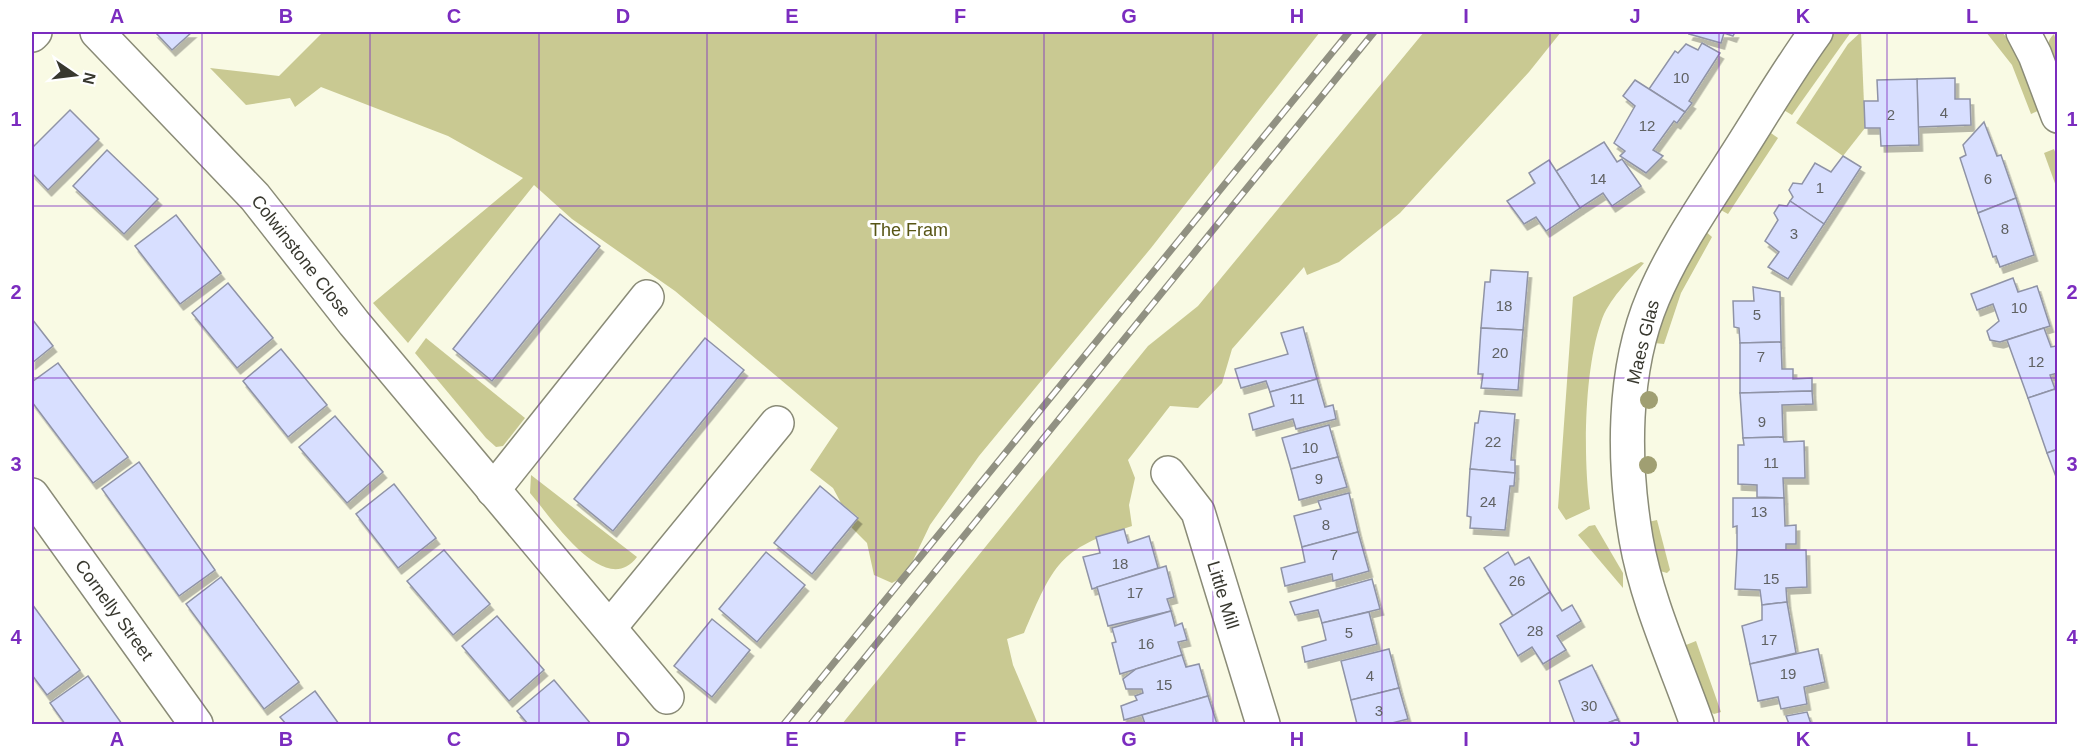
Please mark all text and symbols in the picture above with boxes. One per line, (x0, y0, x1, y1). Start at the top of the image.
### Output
text: A (110, 5, 124, 27)
text: B (279, 5, 293, 27)
text: C (447, 5, 461, 27)
text: D (616, 5, 630, 27)
text: E (785, 5, 799, 27)
text: F (954, 5, 966, 27)
text: G (1121, 5, 1137, 27)
text: H (1290, 5, 1304, 27)
text: I (1463, 5, 1469, 27)
text: J (1629, 5, 1641, 27)
text: K (1796, 5, 1811, 27)
text: L (1966, 5, 1978, 27)
north arrow (45, 45, 105, 105)
house number: 10 (1673, 69, 1689, 86)
text: N (79, 71, 99, 86)
house number: 4 (1940, 104, 1948, 121)
house number: 2 (1887, 106, 1895, 123)
text: 1 (10, 108, 22, 130)
text: 1 (2066, 108, 2078, 130)
house number: 12 (1639, 117, 1655, 134)
house number: 14 (1590, 170, 1606, 187)
house number: 6 (1984, 170, 1992, 187)
house number: 1 (1816, 179, 1824, 196)
street label: Colwinstone Close (247, 191, 355, 321)
park label: The Fram (870, 220, 948, 240)
house number: 8 (2001, 220, 2009, 237)
house number: 3 (1790, 225, 1798, 242)
text: 2 (10, 281, 22, 303)
text: 2 (2066, 281, 2078, 303)
house number: 18 (1496, 297, 1512, 314)
street label: Maes Glas (1623, 298, 1663, 386)
house number: 10 (2011, 299, 2027, 316)
house number: 5 (1753, 306, 1761, 323)
house number: 20 (1492, 344, 1508, 361)
house number: 7 (1757, 348, 1765, 365)
house number: 12 (2028, 353, 2044, 370)
house number: 11 (1289, 390, 1305, 407)
house number: 9 (1758, 413, 1766, 430)
house number: 22 (1485, 433, 1501, 450)
house number: 10 (1302, 439, 1318, 456)
text: 3 (10, 453, 22, 475)
text: 3 (2066, 453, 2078, 475)
house number: 11 (1763, 454, 1779, 471)
house number: 9 (1315, 470, 1323, 487)
house number: 24 (1480, 493, 1496, 510)
house number: 13 (1751, 503, 1767, 520)
house number: 8 (1322, 516, 1330, 533)
house number: 7 (1330, 546, 1338, 563)
house number: 18 (1112, 555, 1128, 572)
street label: Cornelly Street (71, 556, 157, 664)
street label: Little Mill (1203, 559, 1243, 631)
house number: 15 (1763, 570, 1779, 587)
house number: 26 (1509, 572, 1525, 589)
house number: 17 (1127, 584, 1143, 601)
house number: 28 (1527, 622, 1543, 639)
house number: 5 (1345, 624, 1353, 641)
text: 4 (10, 626, 22, 648)
text: 4 (2066, 626, 2078, 648)
house number: 17 (1761, 631, 1777, 648)
house number: 16 (1138, 635, 1154, 652)
house number: 19 (1780, 665, 1796, 682)
house number: 4 (1366, 667, 1374, 684)
house number: 15 (1156, 676, 1172, 693)
house number: 30 (1581, 697, 1597, 714)
house number: 3 (1375, 702, 1383, 719)
text: A (110, 728, 124, 750)
text: B (279, 728, 293, 750)
text: C (447, 728, 461, 750)
text: D (616, 728, 630, 750)
text: E (785, 728, 799, 750)
text: F (954, 728, 966, 750)
text: G (1121, 728, 1137, 750)
text: H (1290, 728, 1304, 750)
text: I (1463, 728, 1469, 750)
text: J (1629, 728, 1641, 750)
text: K (1796, 728, 1811, 750)
text: L (1966, 728, 1978, 750)

